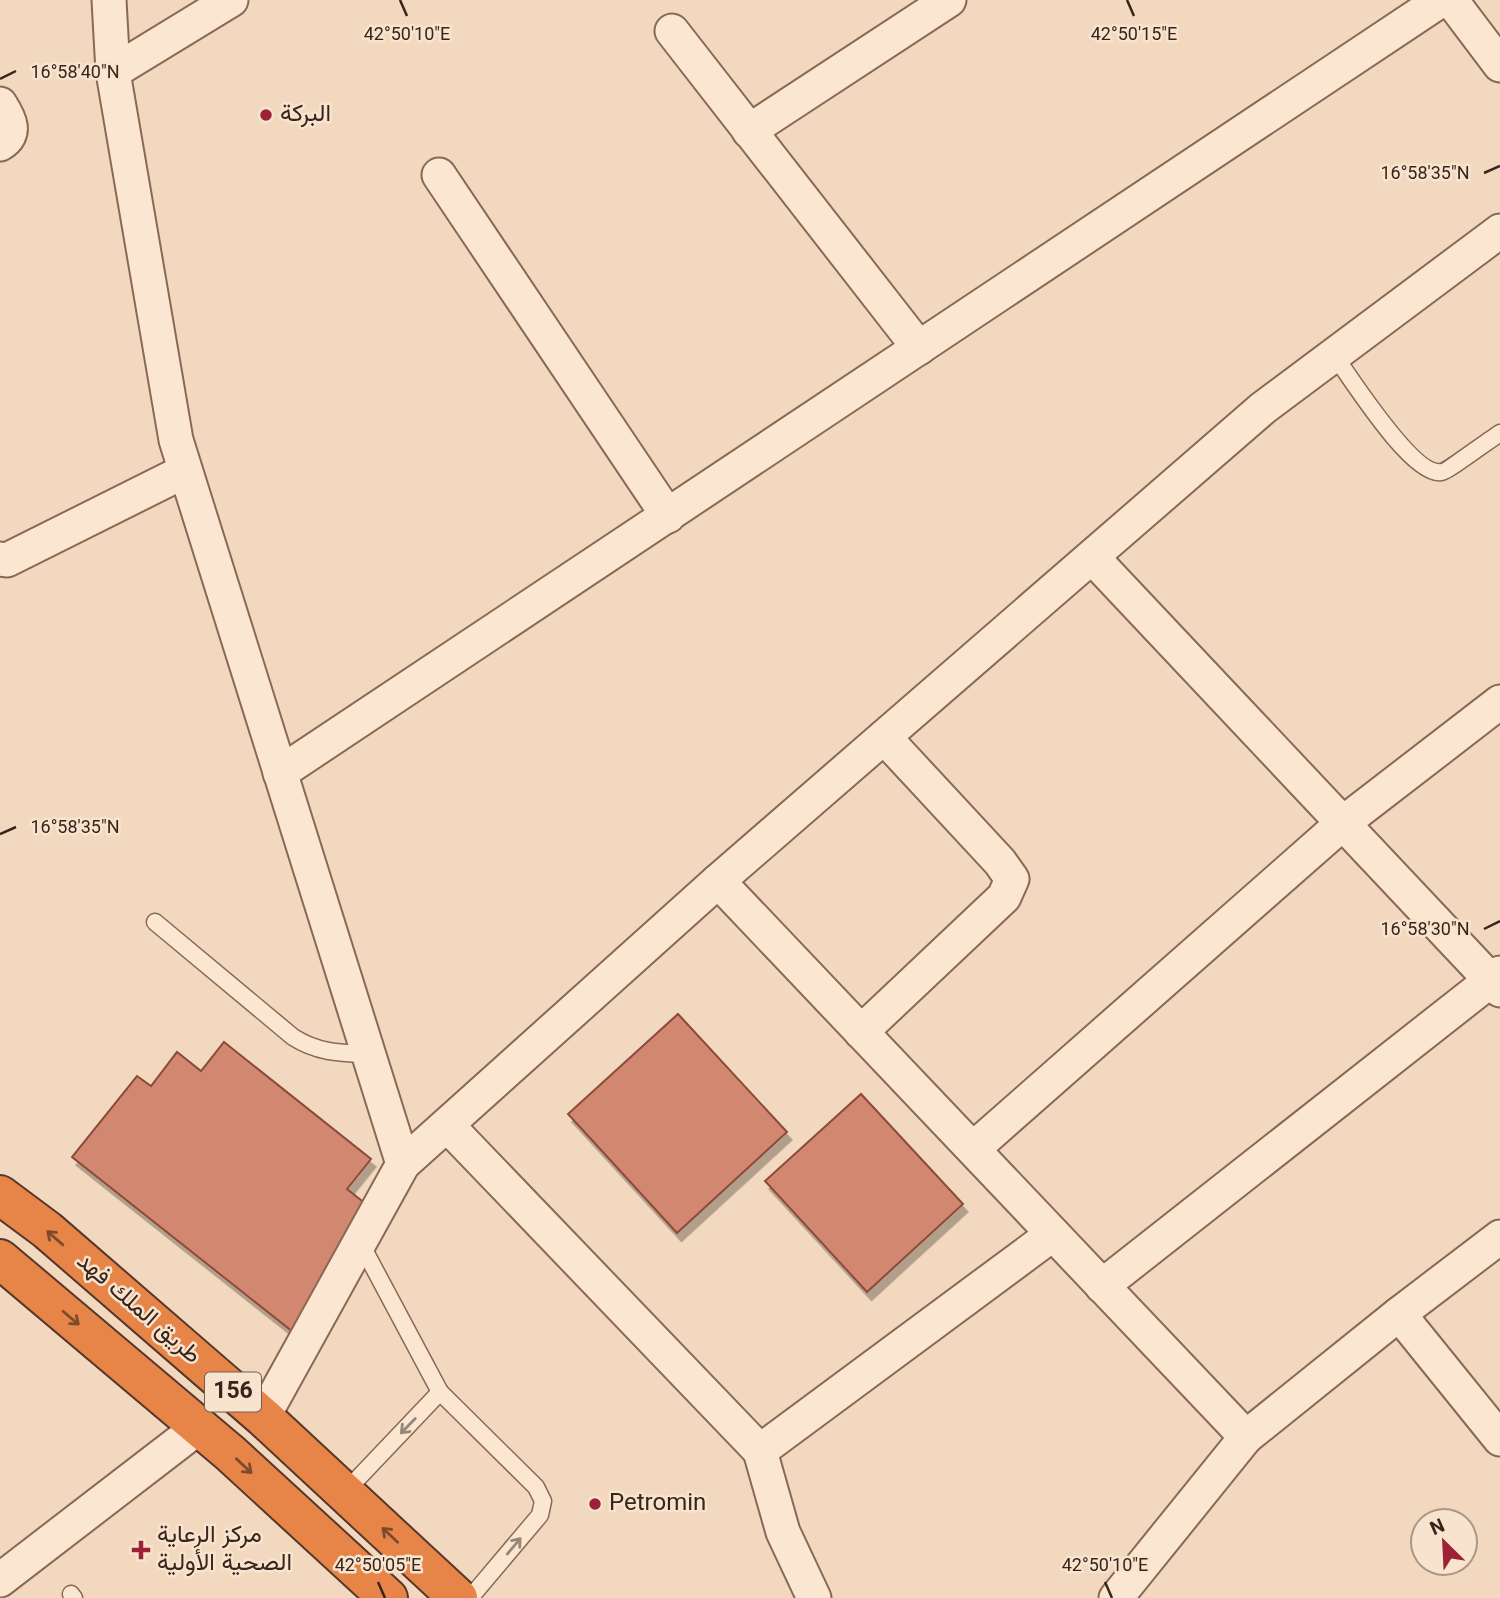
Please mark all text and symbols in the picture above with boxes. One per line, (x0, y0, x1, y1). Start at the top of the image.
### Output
text: 42°50'10"E (364, 22, 450, 50)
text: 42°50'15"E (1091, 22, 1177, 50)
text: 16°58'40"N (30, 60, 120, 88)
place label: البركة (280, 96, 331, 134)
marker: البركة (258, 107, 274, 123)
text: 16°58'35"N (1380, 161, 1470, 189)
text: 16°58'35"N (30, 815, 120, 843)
text: 16°58'30"N (1380, 917, 1470, 945)
one-way arrow (47, 1230, 65, 1246)
street label: طريق الملك فهد (67, 1244, 209, 1374)
one-way arrow (62, 1310, 80, 1326)
road number: 156 (205, 1372, 261, 1412)
one-way arrow (399, 1417, 416, 1434)
one-way arrow (235, 1458, 253, 1474)
place label: Petromin (609, 1485, 706, 1523)
marker: Petromin (587, 1496, 603, 1512)
north arrow (1409, 1507, 1479, 1577)
text: N (1426, 1513, 1450, 1545)
place label: مركز الرعاية الصحية الأولية (157, 1517, 292, 1583)
one-way arrow (381, 1527, 399, 1543)
one-way arrow (506, 1537, 522, 1555)
marker: مركز الرعاية الصحية الأولية (131, 1540, 151, 1560)
text: 42°50'05"E (335, 1553, 421, 1581)
text: 42°50'10"E (1062, 1553, 1148, 1581)

